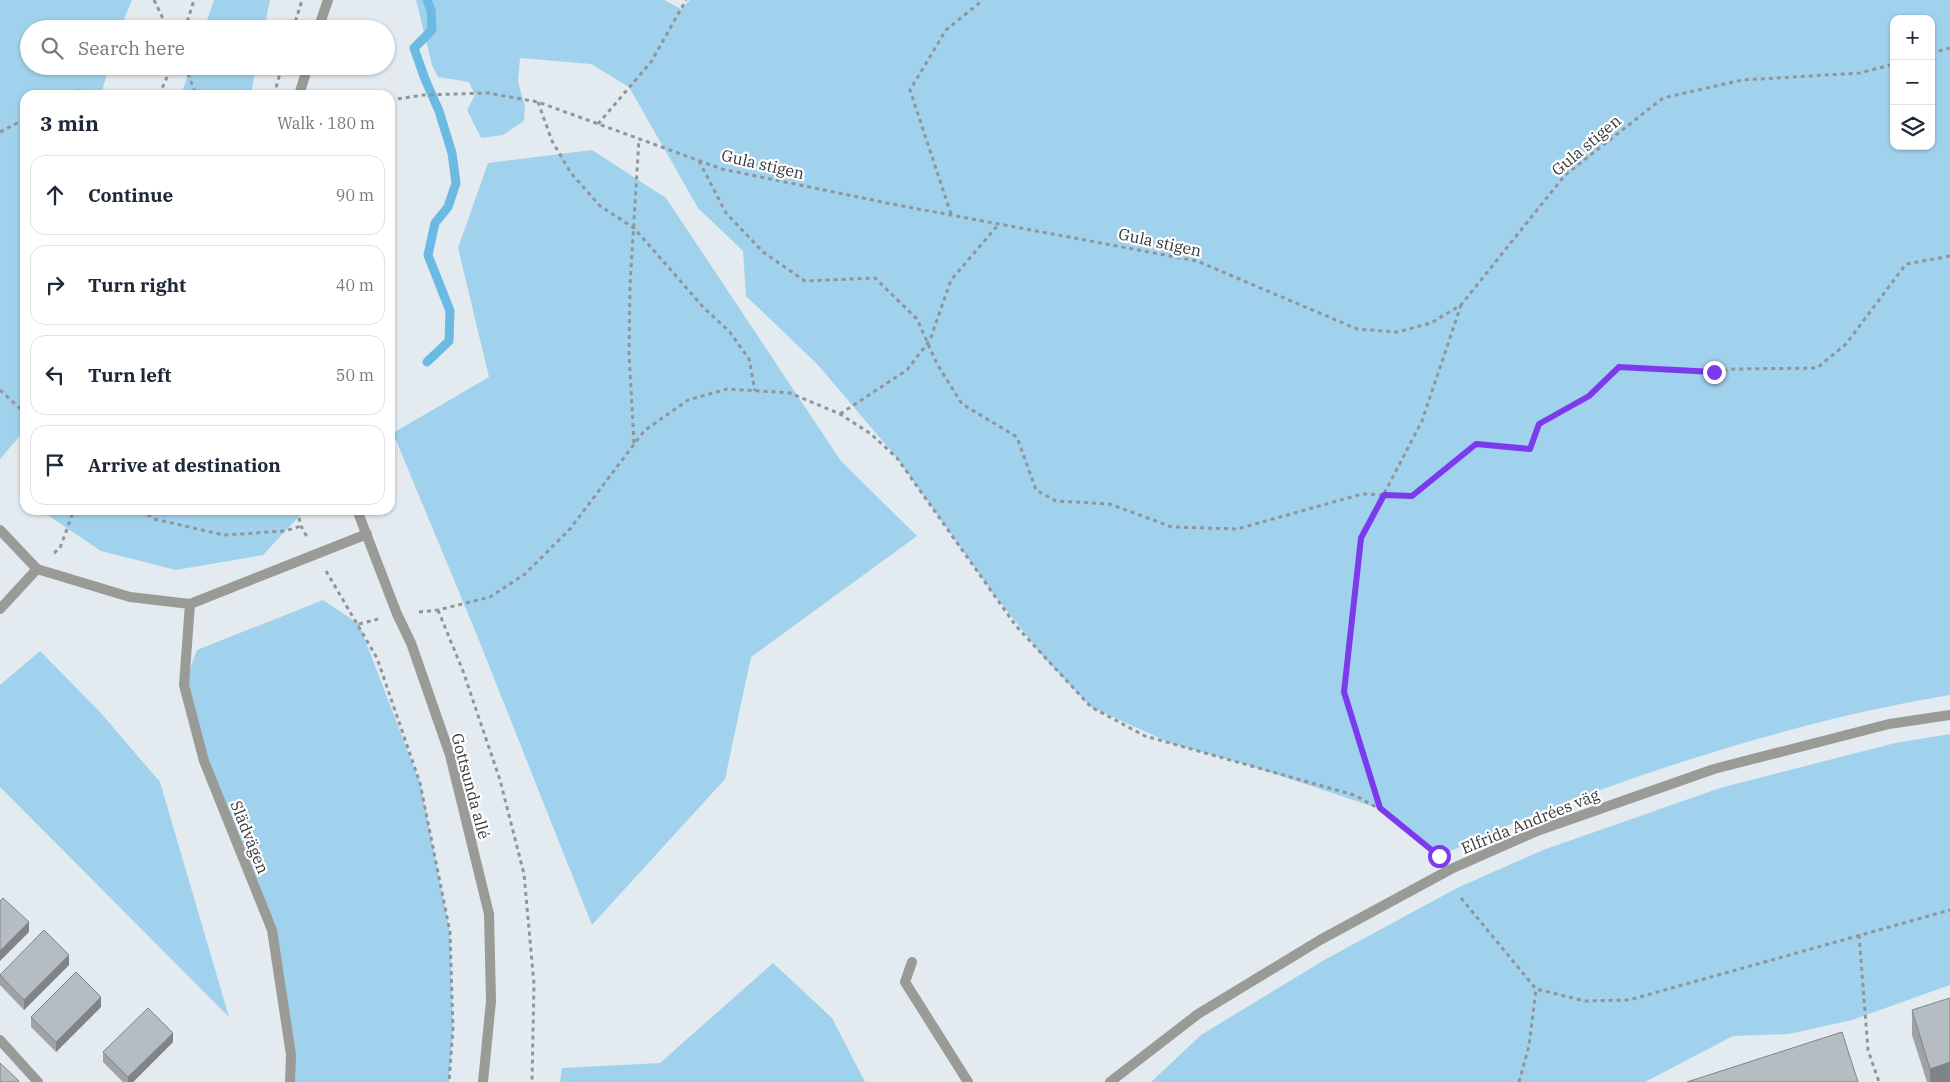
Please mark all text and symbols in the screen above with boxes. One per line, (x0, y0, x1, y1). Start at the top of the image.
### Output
map controls (1890, 15, 1935, 150)
button: + (1890, 15, 1935, 60)
search box (20, 20, 395, 75)
icon: search (38, 34, 66, 62)
text: Search here (78, 36, 185, 60)
button: − (1890, 60, 1935, 105)
button: layers (1890, 105, 1935, 150)
text: 3 min (40, 109, 99, 137)
street label: Gula stigen (1547, 110, 1625, 180)
text: Walk · 180 m (277, 113, 375, 133)
street label: Gula stigen (720, 145, 806, 183)
icon: ahead (41, 181, 69, 209)
text: Continue (88, 183, 173, 207)
text: 90 m (336, 185, 374, 205)
street label: Gula stigen (1117, 223, 1203, 261)
icon: right (41, 271, 69, 299)
text: Turn right (88, 273, 186, 297)
text: 40 m (336, 275, 374, 295)
icon: left (41, 361, 69, 389)
route end (1703, 361, 1726, 384)
text: Turn left (88, 363, 171, 387)
text: 50 m (336, 365, 374, 385)
icon: arrive (41, 451, 69, 479)
text: Arrive at destination (88, 453, 281, 477)
street label: Gottsunda allé (447, 731, 495, 841)
street label: Elfrida Andrées väg (1458, 784, 1602, 858)
street label: Slädvägen (226, 798, 274, 876)
route start (1428, 845, 1451, 868)

